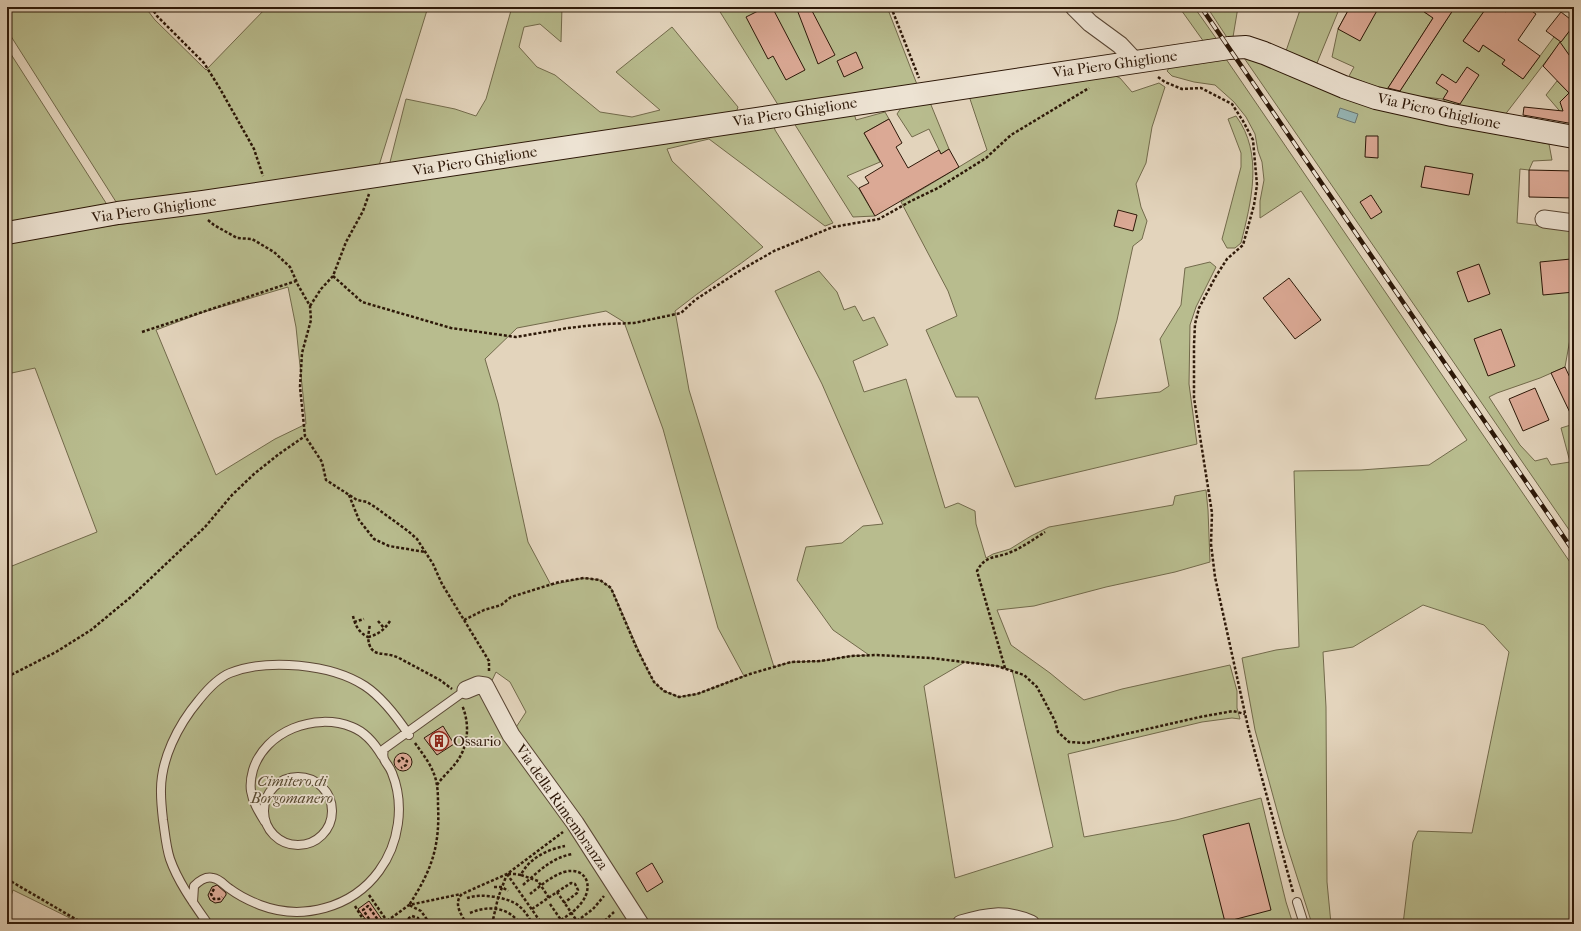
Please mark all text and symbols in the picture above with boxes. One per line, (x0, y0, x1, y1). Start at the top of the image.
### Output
street label: Via Piero Ghiglione (1051, 46, 1179, 82)
street label: Via Piero Ghiglione (1375, 89, 1503, 133)
street label: Via Piero Ghiglione (731, 93, 859, 131)
street label: Via Piero Ghiglione (411, 142, 539, 180)
street label: Via Piero Ghiglione (90, 191, 218, 227)
building icon: Ossario (428, 730, 450, 752)
place label: Ossario (453, 732, 502, 750)
street label: Via della Rimembranza (511, 740, 613, 874)
park label: Cimitero di Borgomanero (250, 772, 333, 807)

